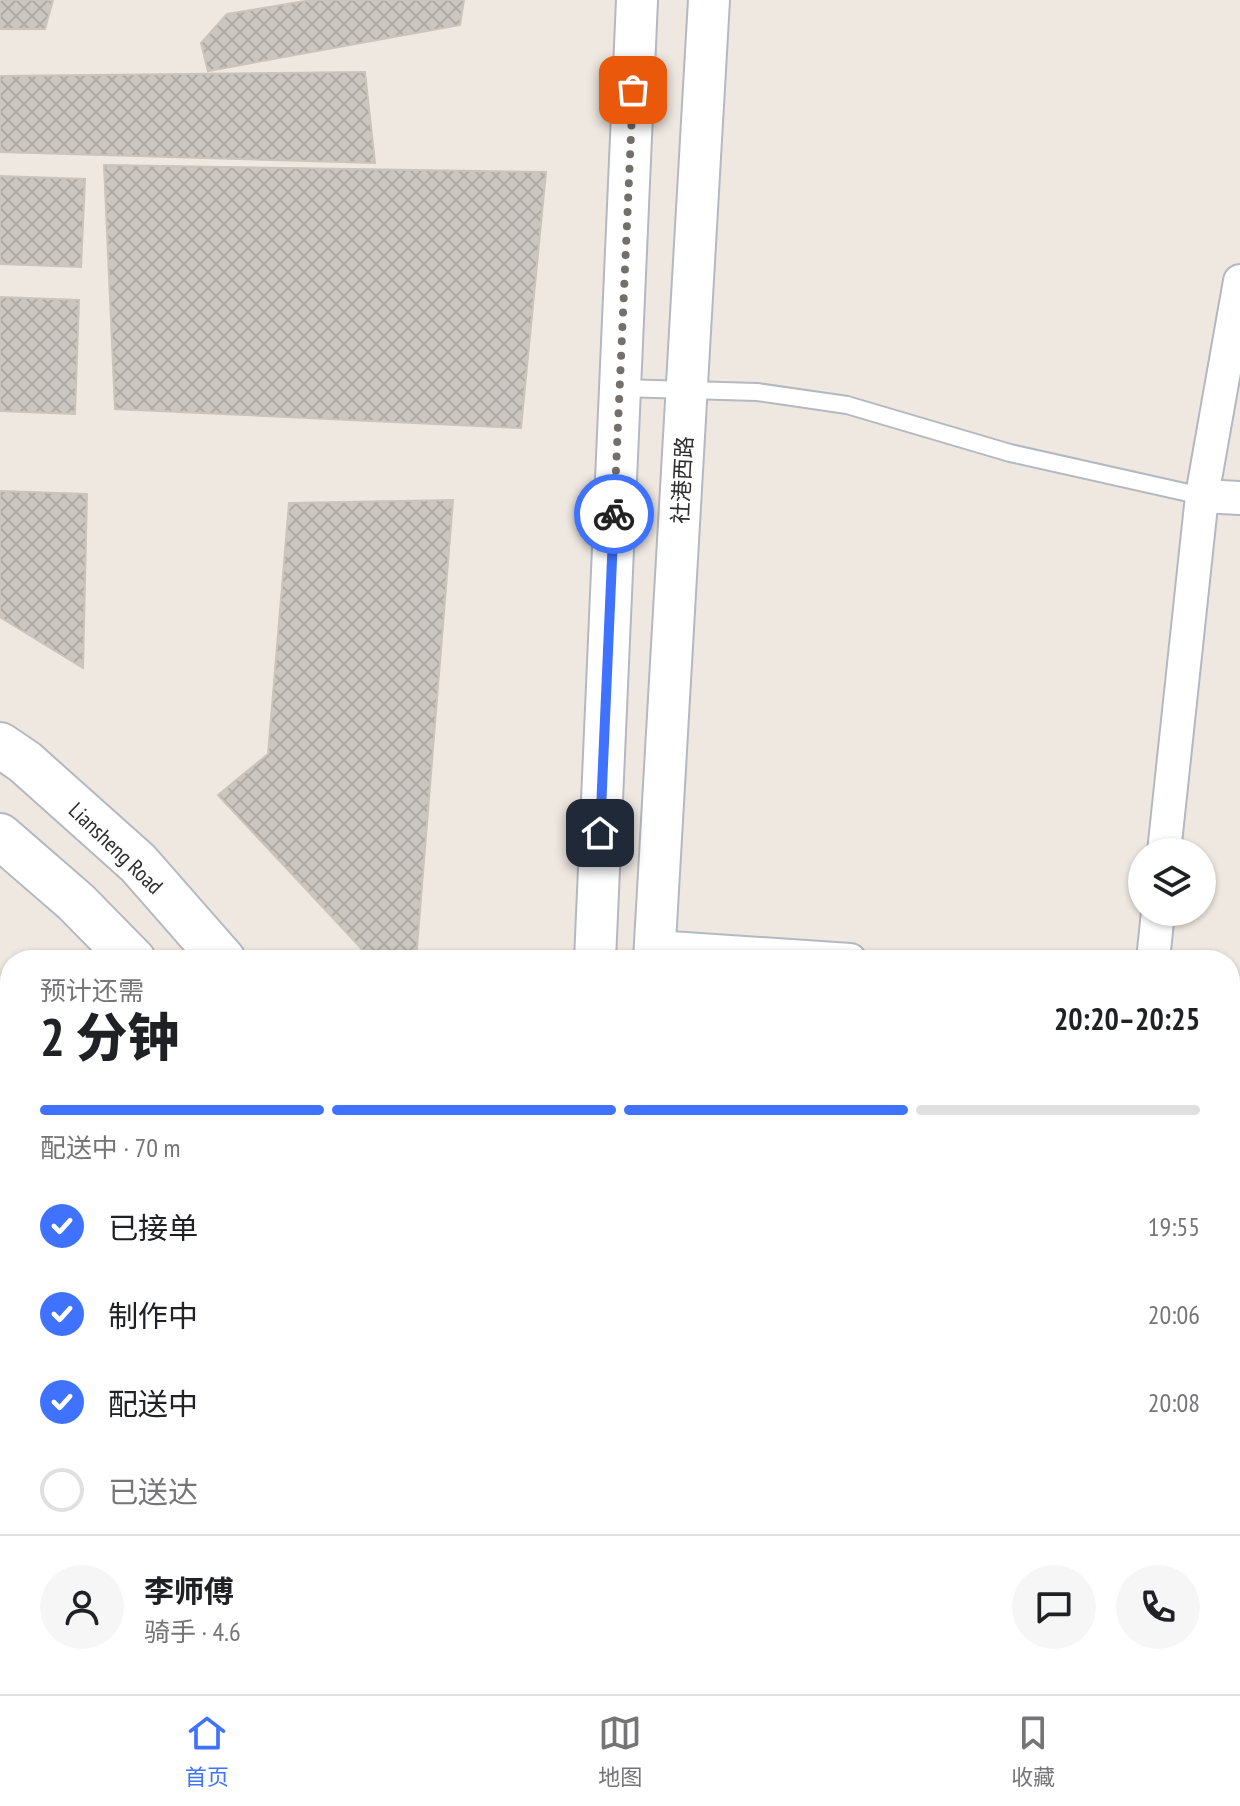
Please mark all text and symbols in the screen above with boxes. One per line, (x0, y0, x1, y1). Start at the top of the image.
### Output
pin (599, 56, 667, 124)
icon: bag (611, 68, 655, 112)
street label: 社港西路 (666, 435, 698, 525)
courier (574, 474, 654, 554)
icon: bike (592, 492, 636, 536)
street label: Liansheng Road (63, 796, 169, 900)
pin (566, 799, 634, 867)
icon: home (578, 811, 622, 855)
map controls (1128, 838, 1216, 926)
button: layers (1128, 838, 1216, 926)
text: 预计还需 (40, 974, 144, 1007)
text: 20:20–20:25 (1054, 999, 1200, 1038)
text: 2 分钟 (40, 1003, 180, 1070)
text: 配送中 · 70 m (40, 1131, 180, 1164)
icon: check (40, 1204, 84, 1248)
text: 已接单 (108, 1208, 198, 1247)
text: 19:55 (1148, 1210, 1200, 1243)
icon: check (40, 1292, 84, 1336)
text: 制作中 (108, 1296, 198, 1335)
text: 20:06 (1148, 1298, 1200, 1331)
icon: check (40, 1380, 84, 1424)
text: 配送中 (108, 1384, 198, 1423)
text: 20:08 (1148, 1386, 1200, 1419)
text: 已送达 (108, 1472, 198, 1511)
button: person (40, 1565, 124, 1649)
button: chat (1012, 1565, 1096, 1649)
button: phone (1116, 1565, 1200, 1649)
text: 李师傅 (144, 1571, 234, 1610)
text: 骑手 · 4.6 (144, 1615, 241, 1648)
tab: 首页 (185, 1711, 229, 1791)
tab: 地图 (598, 1711, 642, 1791)
tab: 收藏 (1011, 1711, 1055, 1791)

